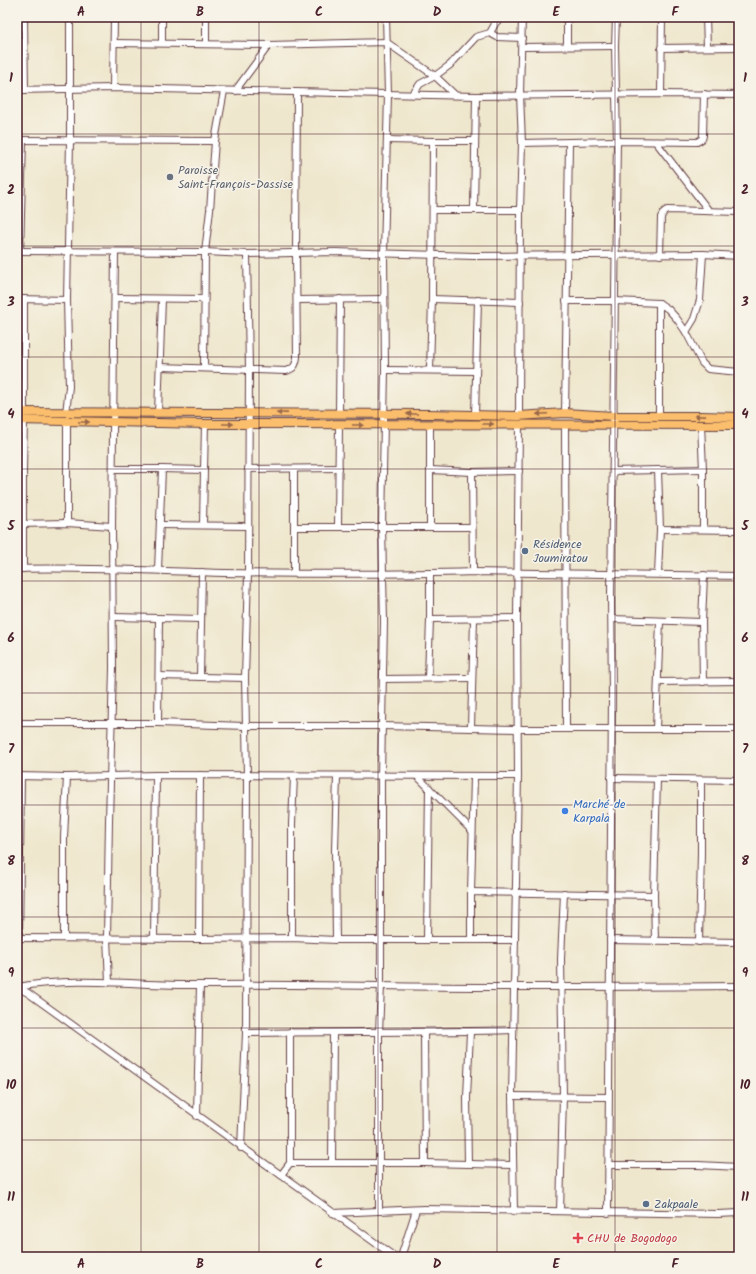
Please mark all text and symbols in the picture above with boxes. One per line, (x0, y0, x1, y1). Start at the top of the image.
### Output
text: A (77, 2, 85, 23)
text: B (196, 2, 204, 23)
text: C (315, 2, 323, 23)
text: D (433, 2, 442, 23)
text: E (552, 2, 560, 23)
text: F (671, 2, 679, 23)
text: 1 (9, 68, 13, 89)
text: 1 (743, 68, 747, 89)
place label: Paroisse Saint-François-Dassise (178, 161, 294, 194)
marker: Paroisse Saint-François-Dassise (165, 172, 175, 182)
text: 2 (7, 180, 15, 201)
text: 2 (741, 180, 749, 201)
text: 3 (6, 292, 15, 313)
text: 3 (740, 292, 749, 313)
text: 4 (7, 404, 15, 425)
text: 4 (741, 404, 749, 425)
one-way arrow (275, 410, 288, 416)
one-way arrow (405, 411, 418, 417)
one-way arrow (536, 411, 548, 418)
one-way arrow (693, 413, 706, 419)
one-way arrow (78, 419, 91, 425)
one-way arrow (222, 421, 235, 427)
one-way arrow (482, 421, 495, 427)
one-way arrow (352, 422, 365, 428)
text: 5 (7, 516, 16, 537)
text: 5 (741, 516, 750, 537)
place label: Résidence Joumiratou (533, 535, 588, 568)
marker: Résidence Joumiratou (520, 546, 530, 556)
text: 6 (7, 628, 15, 649)
text: 6 (741, 628, 749, 649)
text: 7 (8, 739, 15, 760)
text: 7 (742, 739, 749, 760)
place label: Marché de Karpala (573, 795, 626, 828)
marker: Marché de Karpala (560, 806, 570, 816)
text: 8 (7, 851, 15, 872)
text: 8 (741, 851, 749, 872)
text: 9 (8, 963, 15, 984)
text: 9 (742, 963, 749, 984)
text: 10 (6, 1075, 17, 1096)
text: 10 (740, 1075, 751, 1096)
text: 11 (7, 1187, 15, 1208)
text: 11 (741, 1187, 749, 1208)
place label: Zakpaale (654, 1195, 699, 1214)
marker: Zakpaale (641, 1199, 651, 1209)
place label: CHU de Bogodogo (587, 1229, 677, 1248)
marker: CHU de Bogodogo (572, 1232, 584, 1244)
text: A (77, 1254, 85, 1274)
text: B (196, 1254, 204, 1274)
text: C (315, 1254, 323, 1274)
text: D (433, 1254, 442, 1274)
text: E (552, 1254, 560, 1274)
text: F (671, 1254, 679, 1274)

